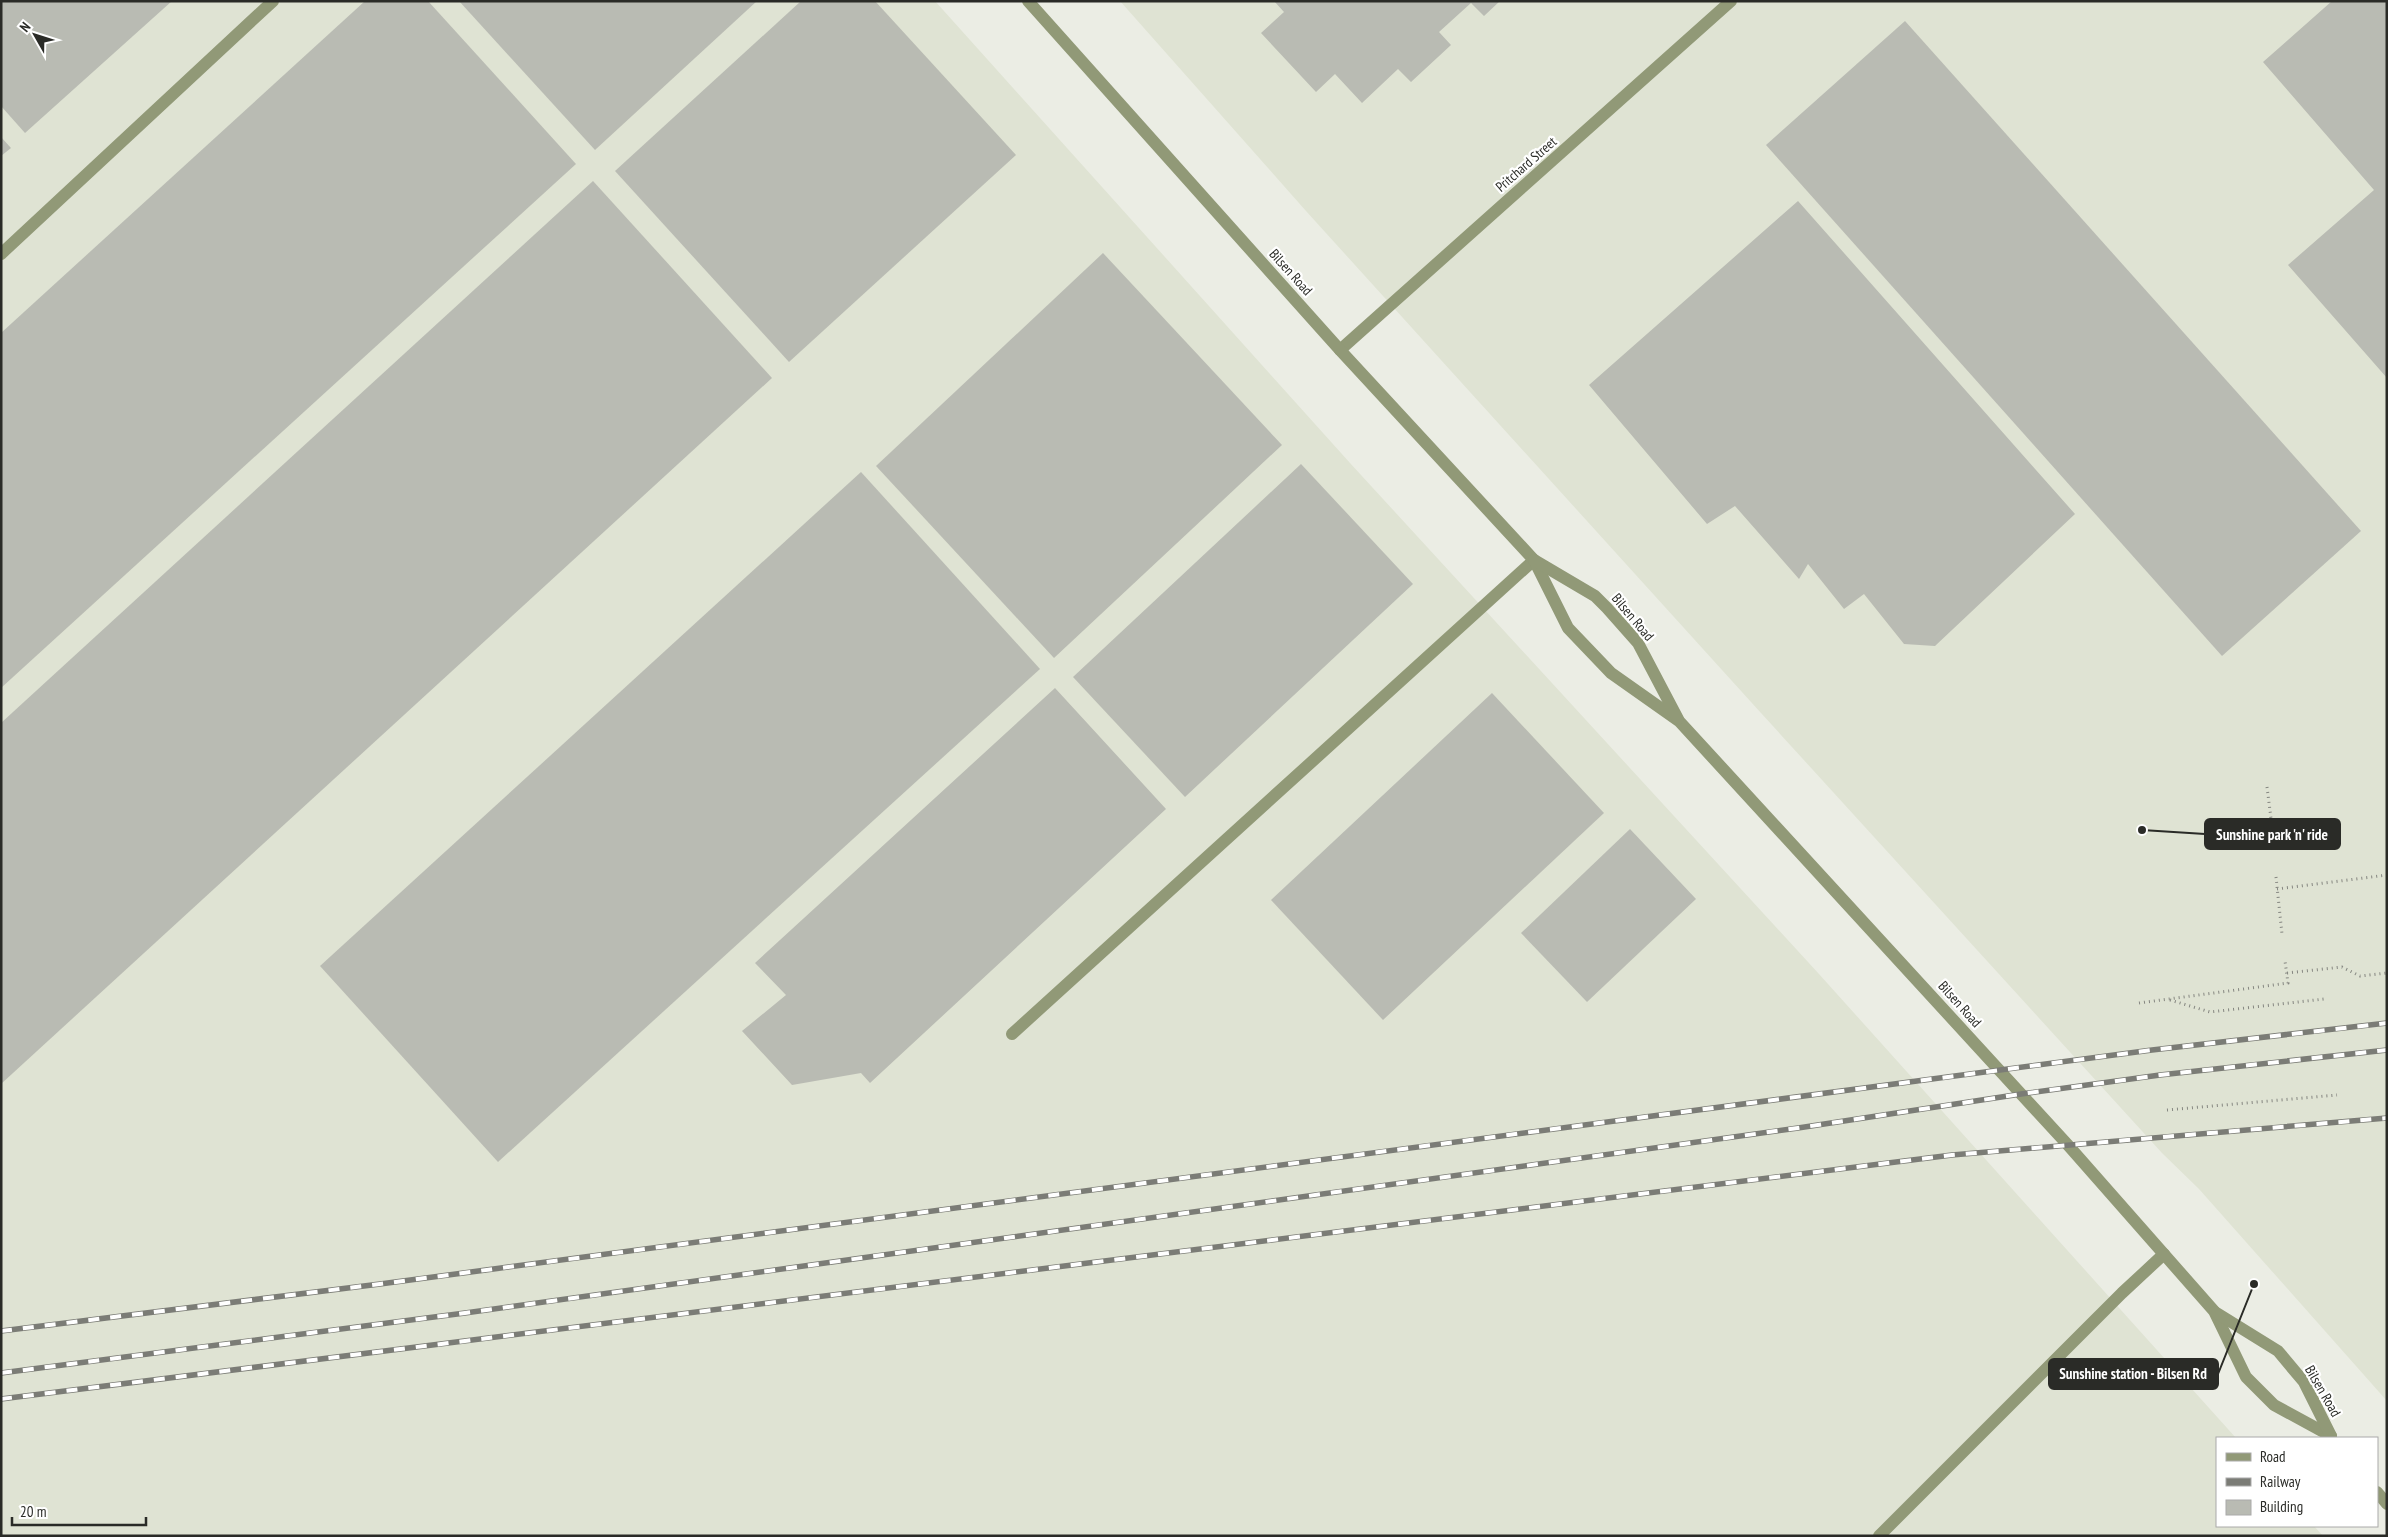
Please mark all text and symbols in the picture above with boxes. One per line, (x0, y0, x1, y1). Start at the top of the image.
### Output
north arrow (10, 10, 60, 60)
text: N (16, 18, 34, 35)
street label: Pritchard Street (1492, 132, 1560, 195)
street label: Bilsen Road (1265, 245, 1317, 299)
street label: Bilsen Road (1608, 590, 1658, 644)
callout: Sunshine park 'n' ride (2205, 819, 2340, 849)
text: Sunshine park 'n' ride (2216, 825, 2328, 844)
street label: Bilsen Road (1934, 977, 1986, 1031)
callout: Sunshine station - Bilsen Rd (2049, 1359, 2218, 1389)
street label: Bilsen Road (2301, 1362, 2345, 1420)
text: Sunshine station - Bilsen Rd (2059, 1364, 2207, 1383)
legend (2216, 1437, 2378, 1527)
text: Road (2260, 1447, 2286, 1466)
text: Railway (2260, 1472, 2301, 1491)
scale bar (12, 1494, 146, 1526)
text: Building (2260, 1497, 2303, 1516)
text: 20 m (20, 1502, 46, 1521)

